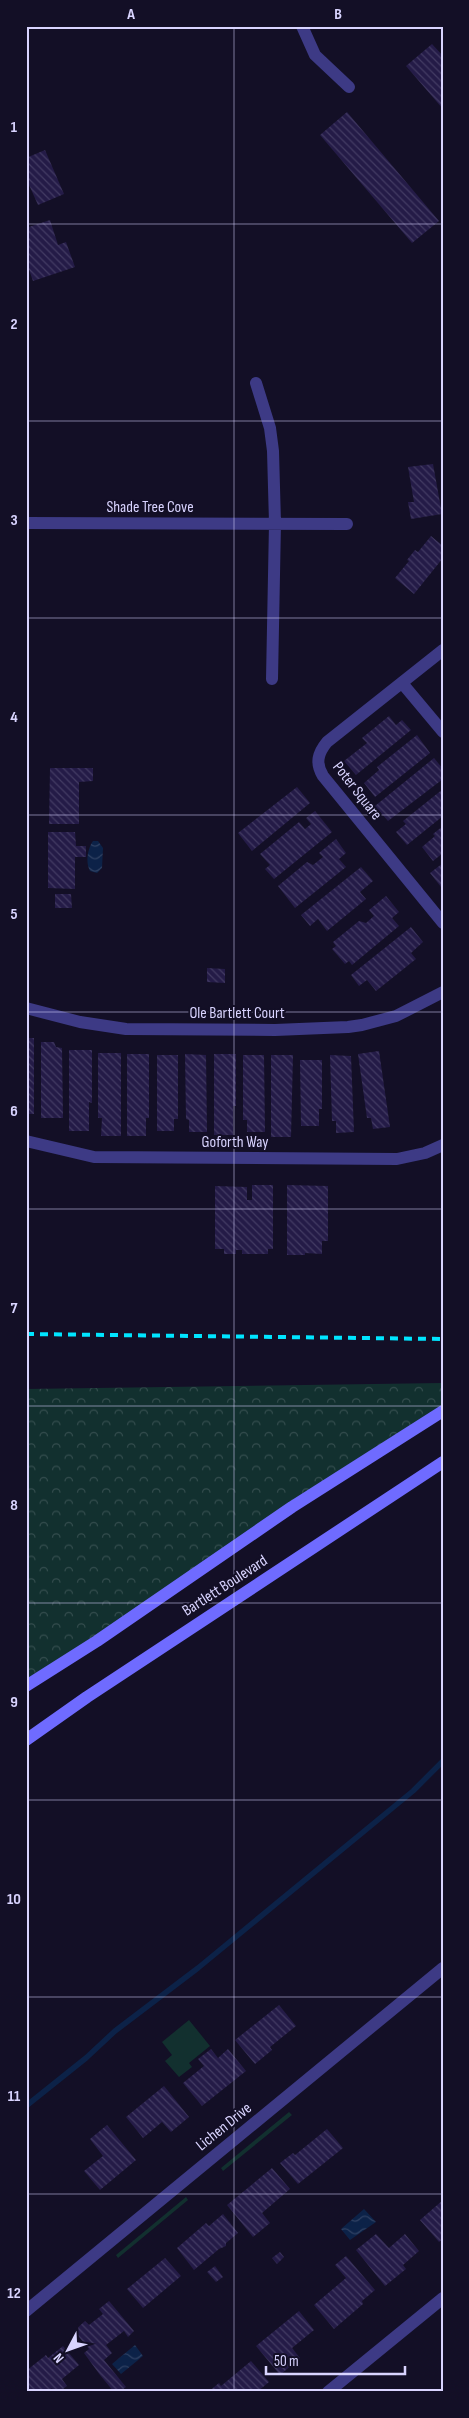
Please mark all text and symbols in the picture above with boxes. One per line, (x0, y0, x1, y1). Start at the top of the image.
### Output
text: A (126, 5, 135, 24)
text: B (334, 5, 342, 24)
text: 1 (11, 118, 18, 137)
text: 2 (10, 315, 18, 334)
street label: Shade Tree Cove (106, 498, 194, 517)
text: 3 (10, 511, 18, 530)
text: 4 (10, 708, 18, 727)
street label: Poter Square (328, 758, 386, 824)
text: 5 (10, 905, 18, 924)
street label: Ole Bartlett Court (189, 1004, 285, 1023)
text: 6 (10, 1102, 18, 1121)
street label: Goforth Way (202, 1133, 268, 1152)
text: 7 (11, 1299, 18, 1318)
text: 8 (10, 1496, 18, 1515)
street label: Bartlett Boulevard (179, 1551, 271, 1621)
text: 9 (10, 1693, 18, 1712)
text: 10 (7, 1890, 21, 1909)
text: 11 (8, 2087, 21, 2106)
street label: Lichen Drive (192, 2099, 256, 2155)
text: 12 (7, 2284, 21, 2303)
north arrow (42, 2326, 92, 2376)
scale bar (266, 2343, 405, 2375)
text: N (50, 2350, 67, 2367)
text: 50 m (274, 2352, 299, 2371)

